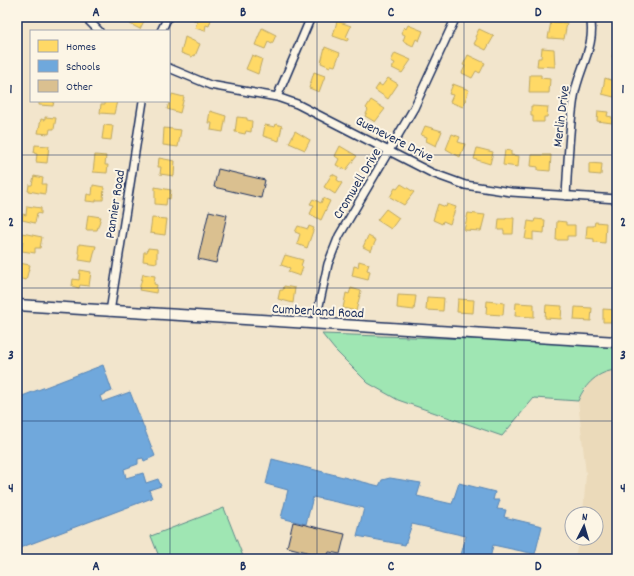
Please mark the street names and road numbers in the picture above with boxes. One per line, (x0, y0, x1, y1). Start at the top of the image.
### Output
street label: Merlin Drive (548, 84, 576, 148)
street label: Guenevere Drive (351, 111, 437, 168)
street label: Cromwell Drive (329, 145, 387, 223)
street label: Pannier Road (101, 169, 131, 240)
street label: Cumberland Road (271, 300, 365, 324)

